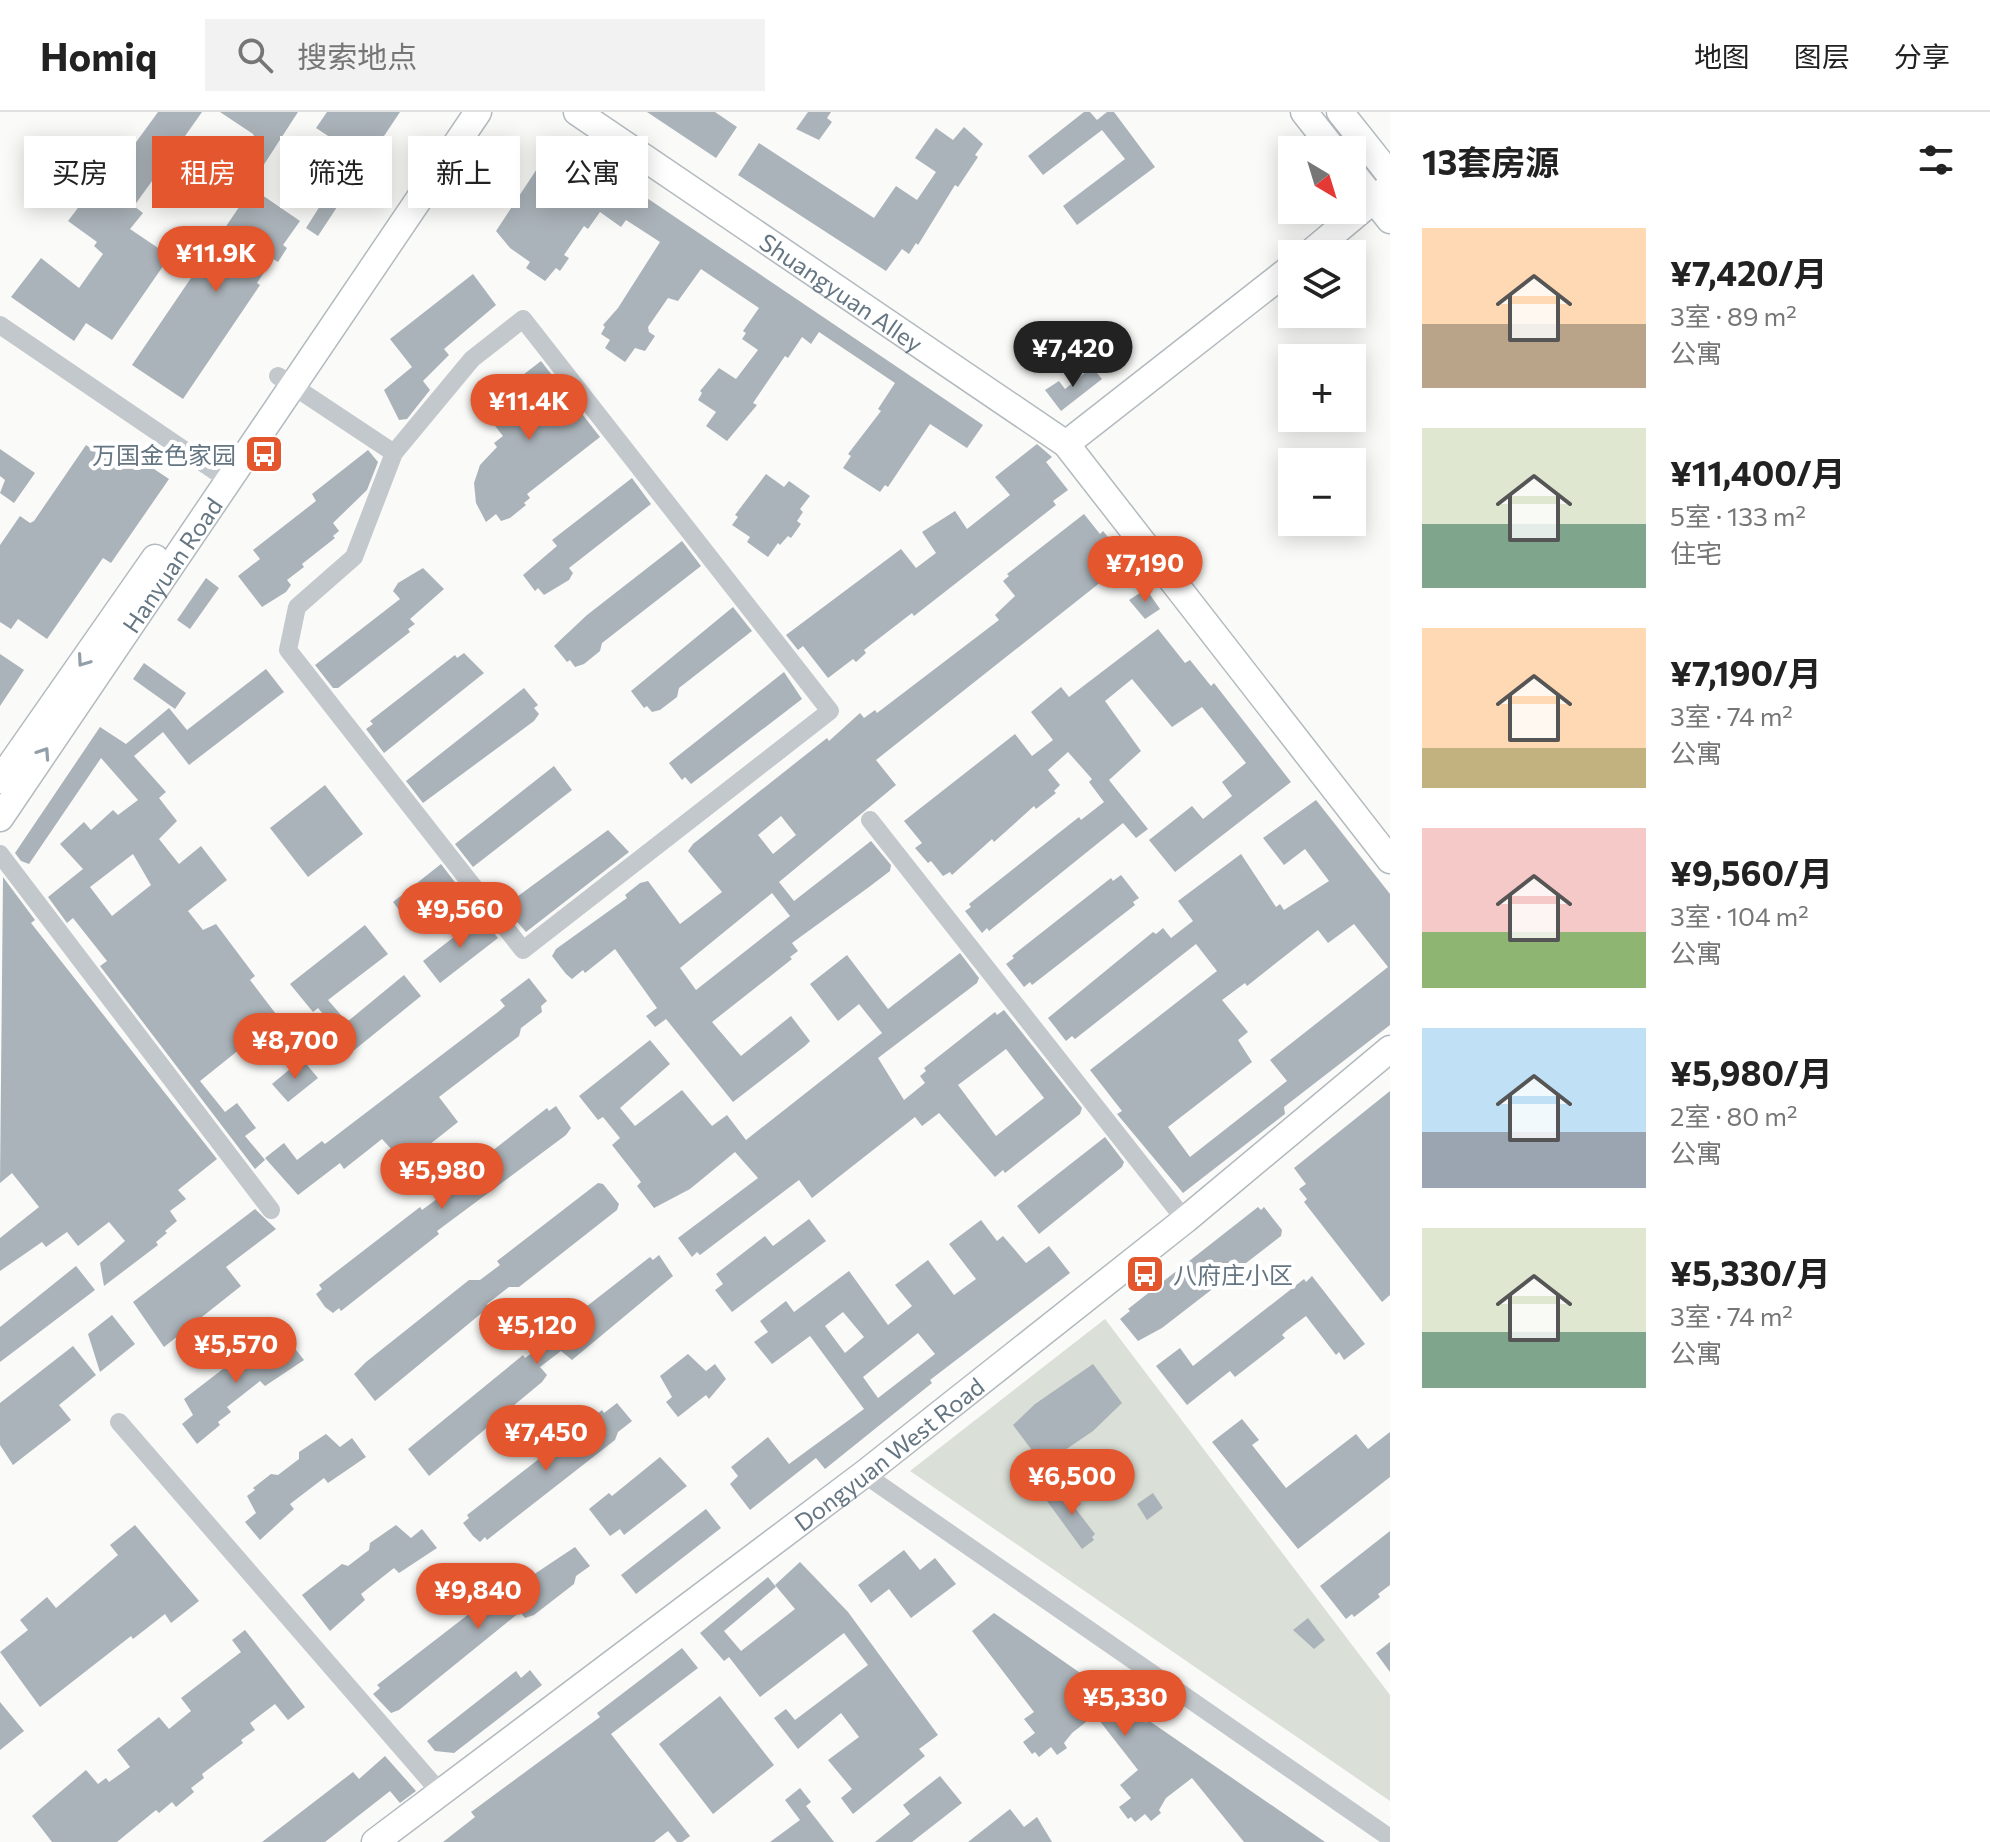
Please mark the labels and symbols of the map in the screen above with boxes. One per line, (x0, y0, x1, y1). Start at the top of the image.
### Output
north arrow (1278, 136, 1366, 224)
pin: ¥11.9K (151, 226, 281, 294)
street label: Shuangyuan Alley (755, 226, 929, 357)
pin: ¥7,420 (1008, 321, 1138, 389)
pin: ¥11.4K (464, 374, 594, 442)
bus stop icon: 万国金色家园 (243, 433, 285, 475)
place label: 万国金色家园 (92, 440, 236, 469)
street label: Hanyuan Road (116, 492, 228, 638)
pin: ¥7,190 (1080, 536, 1210, 604)
one-way arrow (78, 653, 93, 667)
one-way arrow (34, 748, 49, 762)
pin: ¥9,560 (395, 882, 525, 950)
pin: ¥8,700 (230, 1013, 360, 1081)
pin: ¥5,980 (377, 1143, 507, 1211)
bus stop icon: 八府庄小区 (1124, 1253, 1166, 1295)
place label: 八府庄小区 (1173, 1260, 1293, 1289)
pin: ¥5,120 (472, 1298, 602, 1366)
pin: ¥5,570 (171, 1317, 301, 1385)
street label: Dongyuan West Road (788, 1371, 989, 1536)
pin: ¥7,450 (481, 1405, 611, 1473)
pin: ¥6,500 (1007, 1449, 1137, 1517)
pin: ¥9,840 (413, 1563, 543, 1631)
pin: ¥5,330 (1060, 1670, 1190, 1738)

